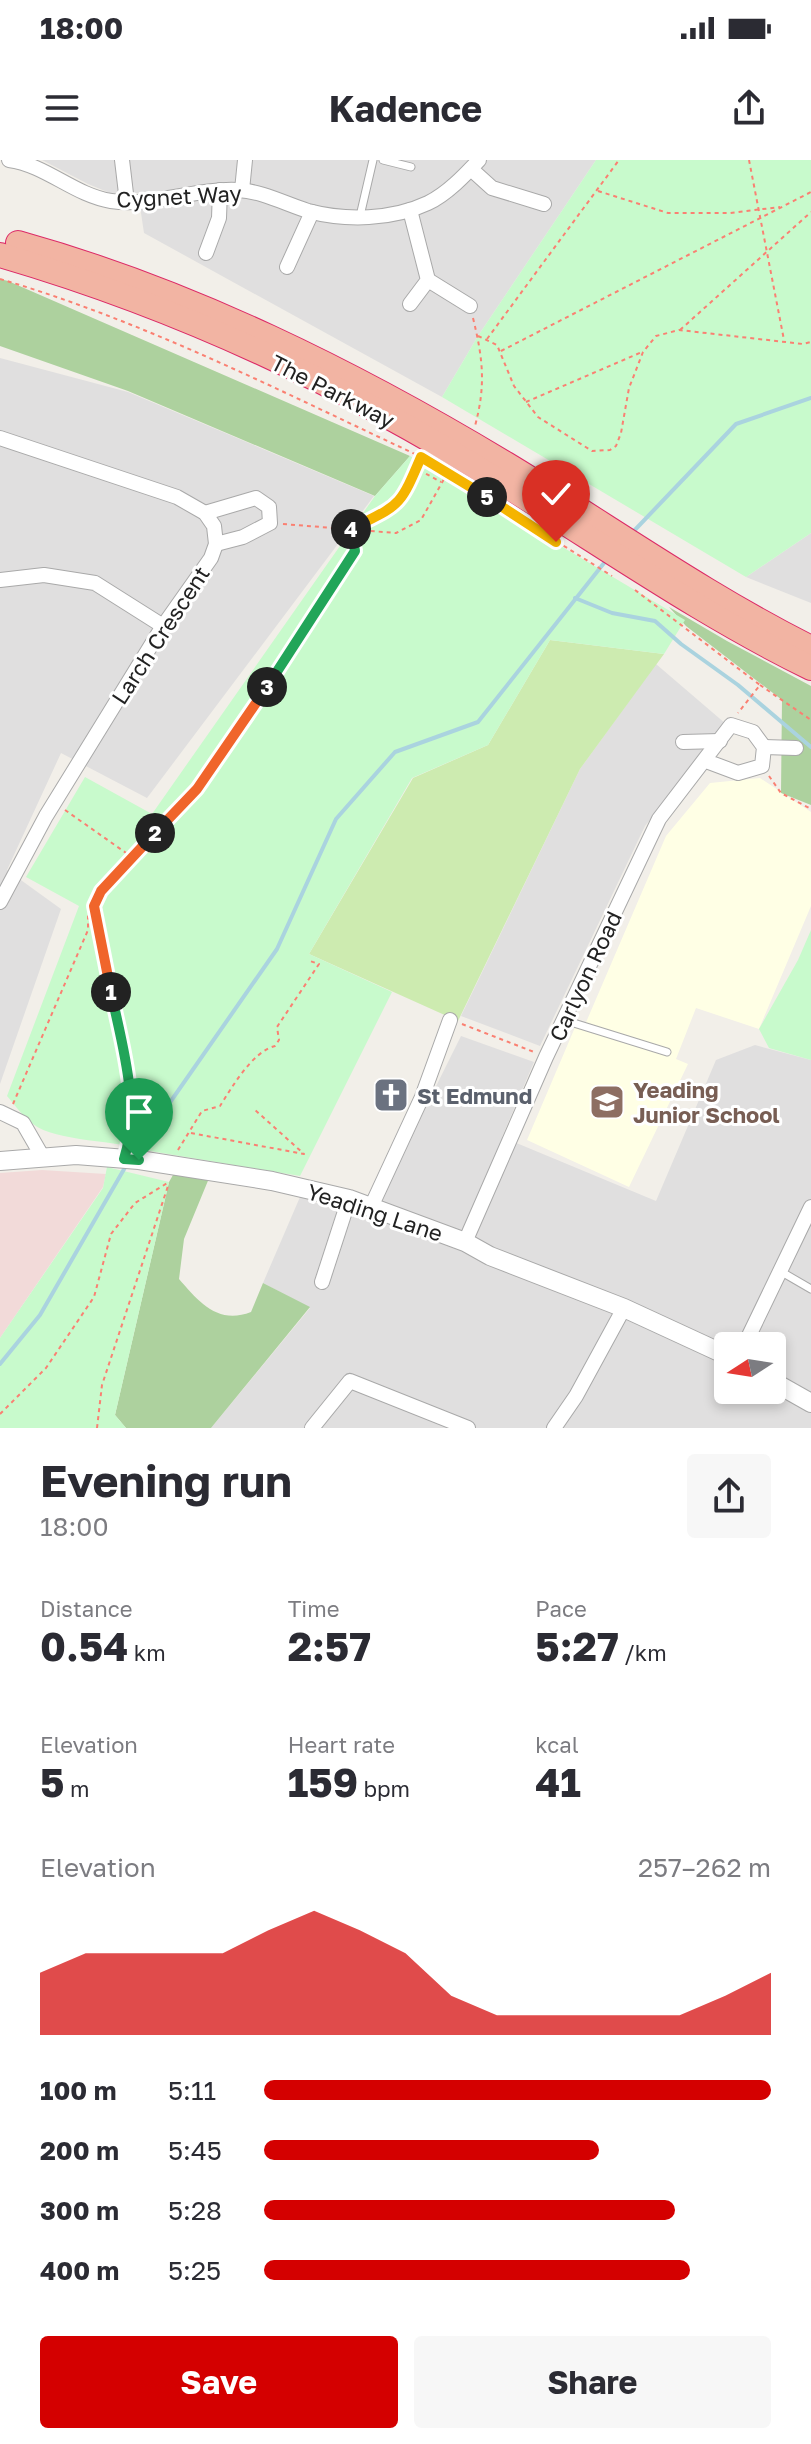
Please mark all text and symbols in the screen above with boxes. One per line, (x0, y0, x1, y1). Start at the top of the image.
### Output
text: 18:00 (40, 10, 123, 46)
icon: menu (40, 86, 84, 130)
icon: share (727, 86, 771, 130)
text: Kadence (329, 87, 482, 130)
street label: Cygnet Way (116, 179, 242, 213)
street label: The Parkway (267, 348, 399, 434)
pin (522, 460, 590, 542)
icon: check (534, 472, 578, 516)
pin: 5 (467, 477, 507, 517)
text: 5 (480, 483, 494, 510)
pin: 4 (331, 509, 371, 549)
text: 4 (344, 515, 358, 542)
street label: Larch Crescent (105, 561, 215, 709)
pin: 3 (247, 667, 287, 707)
text: 3 (260, 673, 274, 700)
pin: 2 (135, 813, 175, 853)
text: 2 (148, 819, 162, 846)
street label: Carlyon Road (543, 907, 627, 1045)
pin: 1 (91, 972, 131, 1012)
text: 1 (105, 978, 117, 1005)
church icon: St Edmund (372, 1076, 410, 1114)
place label: Yeading Junior School (633, 1076, 780, 1128)
pin (105, 1078, 173, 1160)
place label: St Edmund (417, 1082, 532, 1109)
school or university icon: Yeading Junior School (588, 1083, 626, 1121)
icon: arrive (117, 1090, 161, 1134)
street label: Yeading Lane (304, 1177, 446, 1247)
north arrow (714, 1332, 786, 1404)
map controls (714, 1332, 786, 1404)
text: Evening run (40, 1454, 292, 1507)
button: share (687, 1454, 771, 1538)
text: 18:00 (40, 1511, 109, 1542)
text: Distance (40, 1595, 132, 1622)
text: Time (288, 1595, 339, 1622)
text: Pace (535, 1595, 587, 1622)
text: 0.54 (40, 1622, 128, 1670)
text: 2:57 (288, 1622, 371, 1670)
text: 5:27 (535, 1622, 619, 1670)
text: km (128, 1639, 166, 1666)
text: /km (619, 1639, 667, 1666)
text: Elevation (40, 1731, 138, 1758)
text: Heart rate (288, 1731, 395, 1758)
text: kcal (535, 1731, 579, 1758)
text: 5 (40, 1758, 64, 1806)
text: 159 (288, 1758, 358, 1806)
text: 41 (535, 1758, 581, 1806)
text: m (64, 1775, 89, 1802)
text: bpm (358, 1775, 410, 1802)
text: Elevation (40, 1852, 156, 1883)
text: 257–262 m (638, 1852, 771, 1883)
text: 100 m (40, 2075, 116, 2106)
text: 5:11 (168, 2075, 216, 2106)
text: 200 m (40, 2135, 119, 2166)
text: 5:45 (168, 2135, 222, 2166)
text: 300 m (40, 2195, 119, 2226)
text: 5:28 (168, 2195, 222, 2226)
text: 400 m (40, 2255, 119, 2286)
text: 5:25 (168, 2255, 221, 2286)
button: Save (40, 2336, 398, 2428)
button: Share (414, 2336, 771, 2428)

